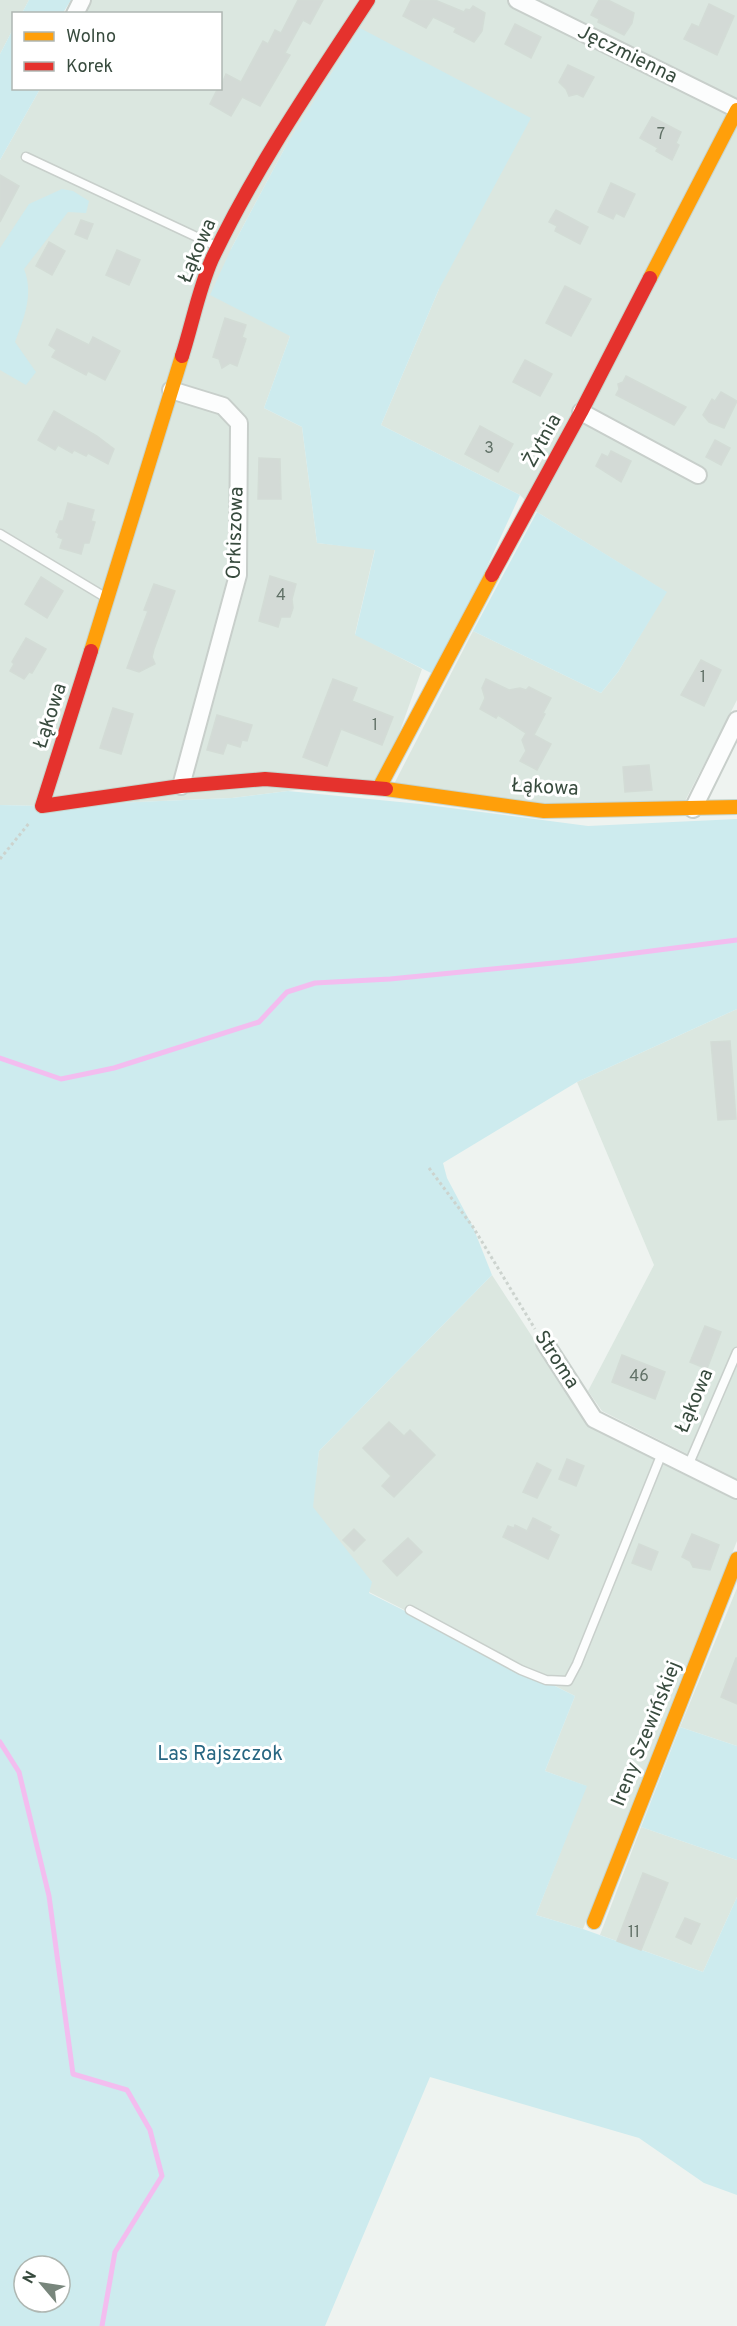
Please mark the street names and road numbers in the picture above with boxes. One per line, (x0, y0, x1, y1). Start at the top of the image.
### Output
street label: Jęczmienna (573, 20, 681, 90)
street label: Łąkowa (173, 215, 223, 287)
street label: Żytnia (517, 409, 568, 472)
street label: Orkiszowa (221, 486, 251, 580)
street label: Łąkowa (28, 680, 74, 752)
street label: Łąkowa (511, 773, 579, 803)
street label: Stroma (528, 1326, 584, 1394)
street label: Łąkowa (670, 1365, 720, 1437)
street label: Ireny Szewińskiej (606, 1658, 688, 1810)

